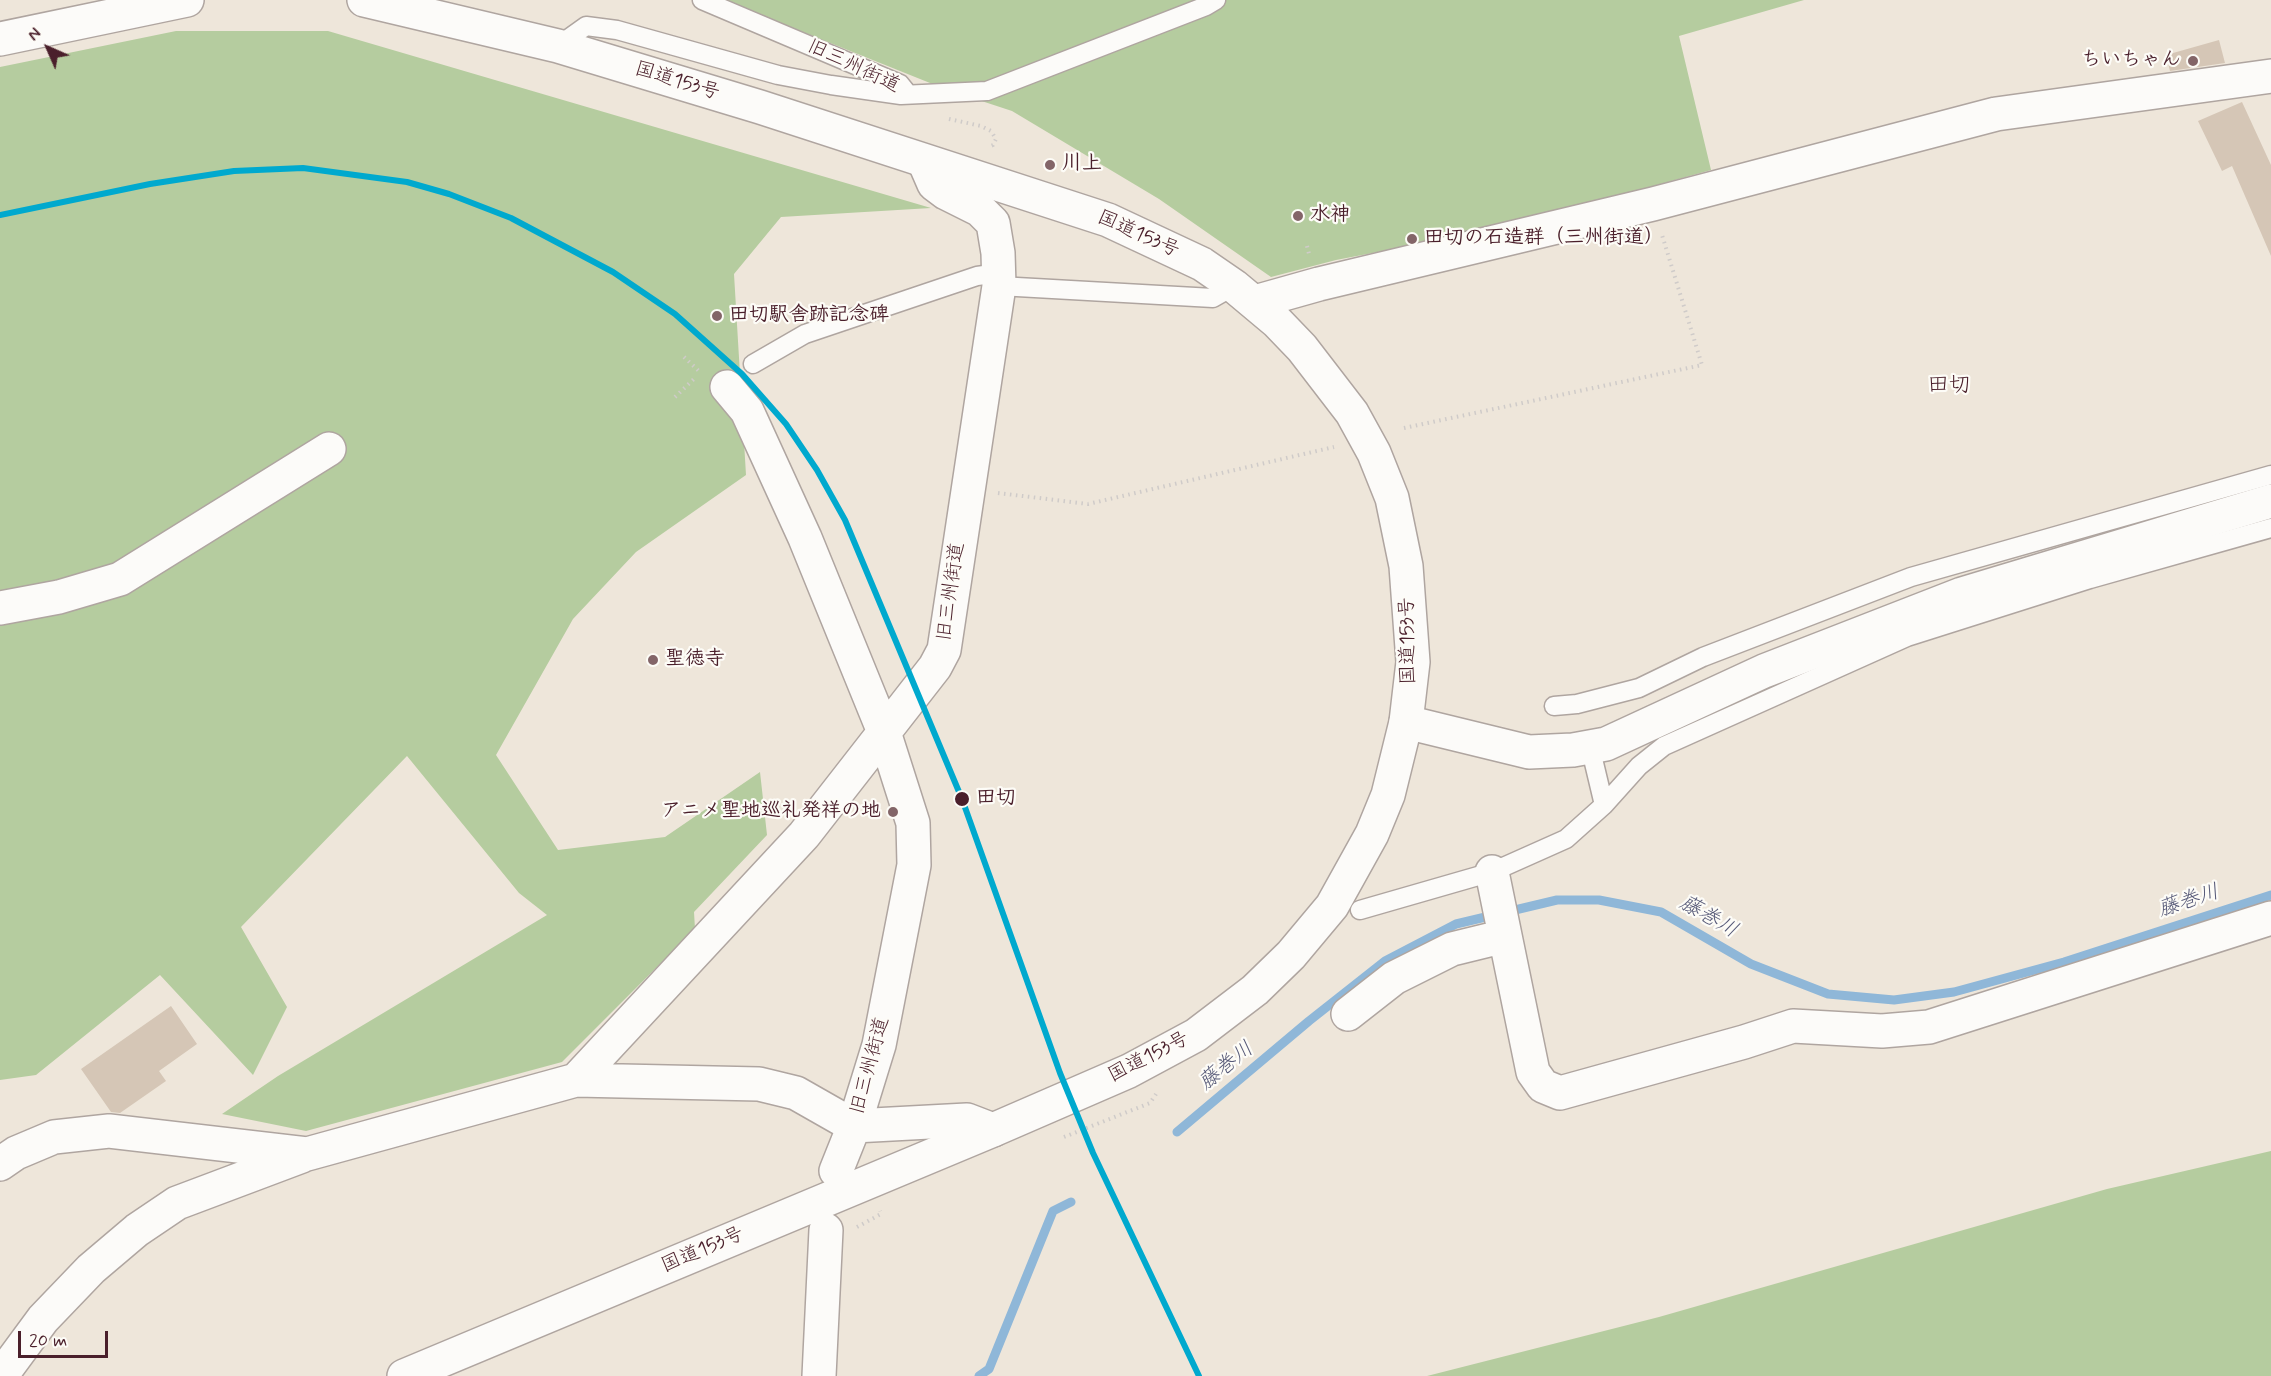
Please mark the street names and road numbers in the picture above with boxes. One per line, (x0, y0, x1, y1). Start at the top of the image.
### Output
street label: 旧三州街道 (803, 35, 903, 99)
street label: 国道153号 (632, 58, 722, 106)
street label: 国道153号 (1093, 206, 1183, 264)
street label: 旧三州街道 (933, 541, 971, 643)
street label: 国道153号 (1396, 597, 1422, 685)
street label: 旧三州街道 (846, 1015, 896, 1117)
street label: 国道153号 (1104, 1027, 1194, 1089)
street label: 国道153号 (658, 1223, 748, 1279)

